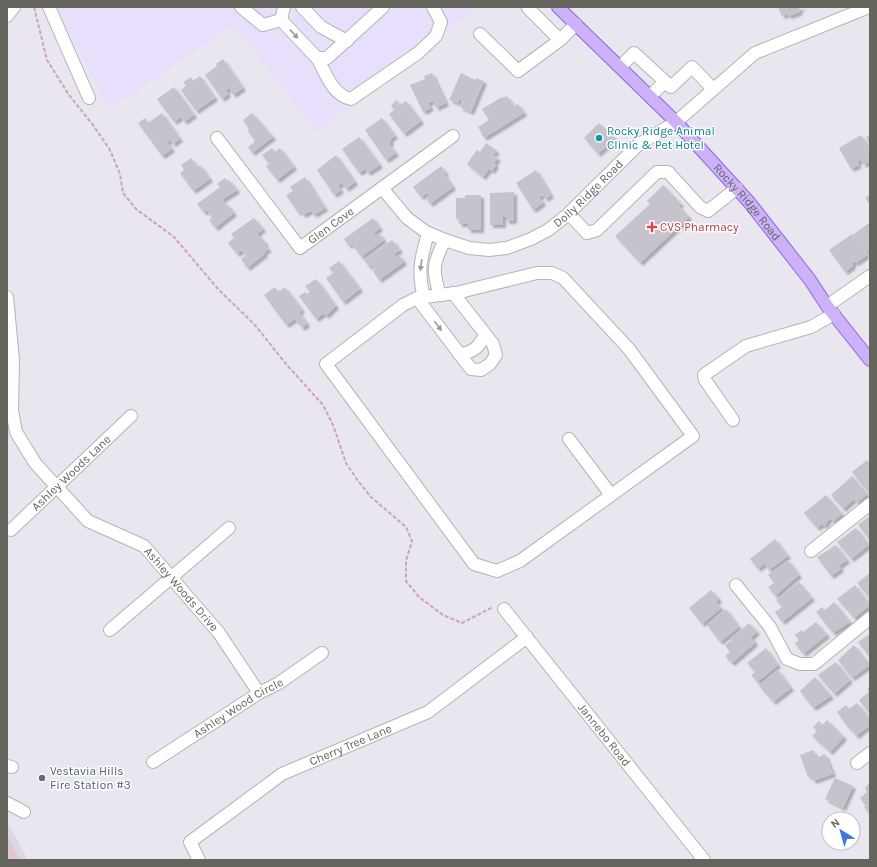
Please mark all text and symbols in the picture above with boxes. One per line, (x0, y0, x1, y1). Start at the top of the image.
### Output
one-way arrow (290, 29, 299, 39)
place label: Rocky Ridge Animal Clinic & Pet Hotel (607, 124, 715, 152)
marker: Rocky Ridge Animal Clinic & Pet Hotel (594, 133, 604, 143)
street label: Dolly Ridge Road (551, 157, 626, 230)
street label: Rocky Ridge Road (711, 161, 784, 244)
street label: Glen Cove (305, 204, 357, 247)
place label: CVS Pharmacy (660, 220, 739, 234)
marker: CVS Pharmacy (647, 222, 657, 232)
one-way arrow (418, 259, 424, 271)
one-way arrow (434, 321, 442, 332)
street label: Ashley Woods Lane (29, 432, 114, 514)
street label: Ashley Woods Drive (141, 544, 221, 634)
street label: Ashley Wood Circle (191, 675, 286, 741)
street label: Jannebo Road (575, 701, 634, 769)
street label: Cherry Tree Lane (307, 721, 394, 769)
place label: Vestavia Hills Fire Station #3 (50, 764, 131, 792)
marker: Vestavia Hills Fire Station #3 (37, 773, 47, 783)
north arrow (821, 811, 861, 851)
text: N (828, 816, 842, 831)

